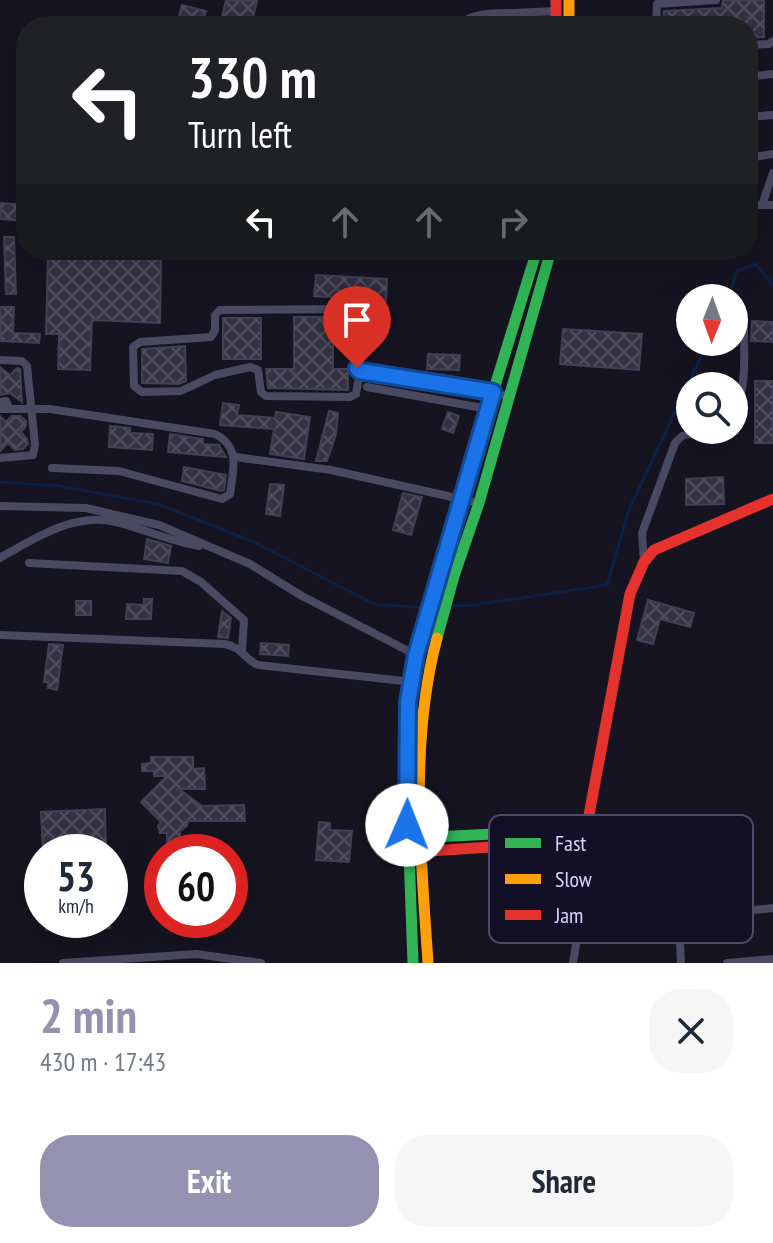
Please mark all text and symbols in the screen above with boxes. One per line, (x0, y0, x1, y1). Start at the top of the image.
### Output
text: 330 m (188, 41, 317, 113)
icon: left (56, 48, 160, 152)
text: Turn left (188, 111, 292, 158)
icon: left (239, 200, 283, 244)
icon: ahead (323, 200, 367, 244)
icon: ahead (407, 200, 451, 244)
icon: right (491, 200, 535, 244)
north arrow (676, 284, 748, 356)
map controls (676, 284, 748, 444)
pin (323, 286, 391, 368)
icon: arrive (335, 298, 379, 342)
button: search (676, 372, 748, 444)
position arrow (365, 783, 449, 867)
legend (489, 815, 753, 943)
text: Fast (555, 829, 586, 857)
speed limit sign: 60 (144, 834, 248, 938)
text: 53 (57, 850, 95, 902)
text: Slow (555, 865, 592, 893)
text: km/h (58, 893, 94, 919)
text: Jam (554, 901, 583, 929)
text: 2 min (40, 984, 137, 1046)
button: close (649, 989, 733, 1073)
text: 430 m · 17:43 (40, 1045, 166, 1078)
button: Exit (40, 1135, 379, 1227)
button: Share (395, 1135, 733, 1227)

